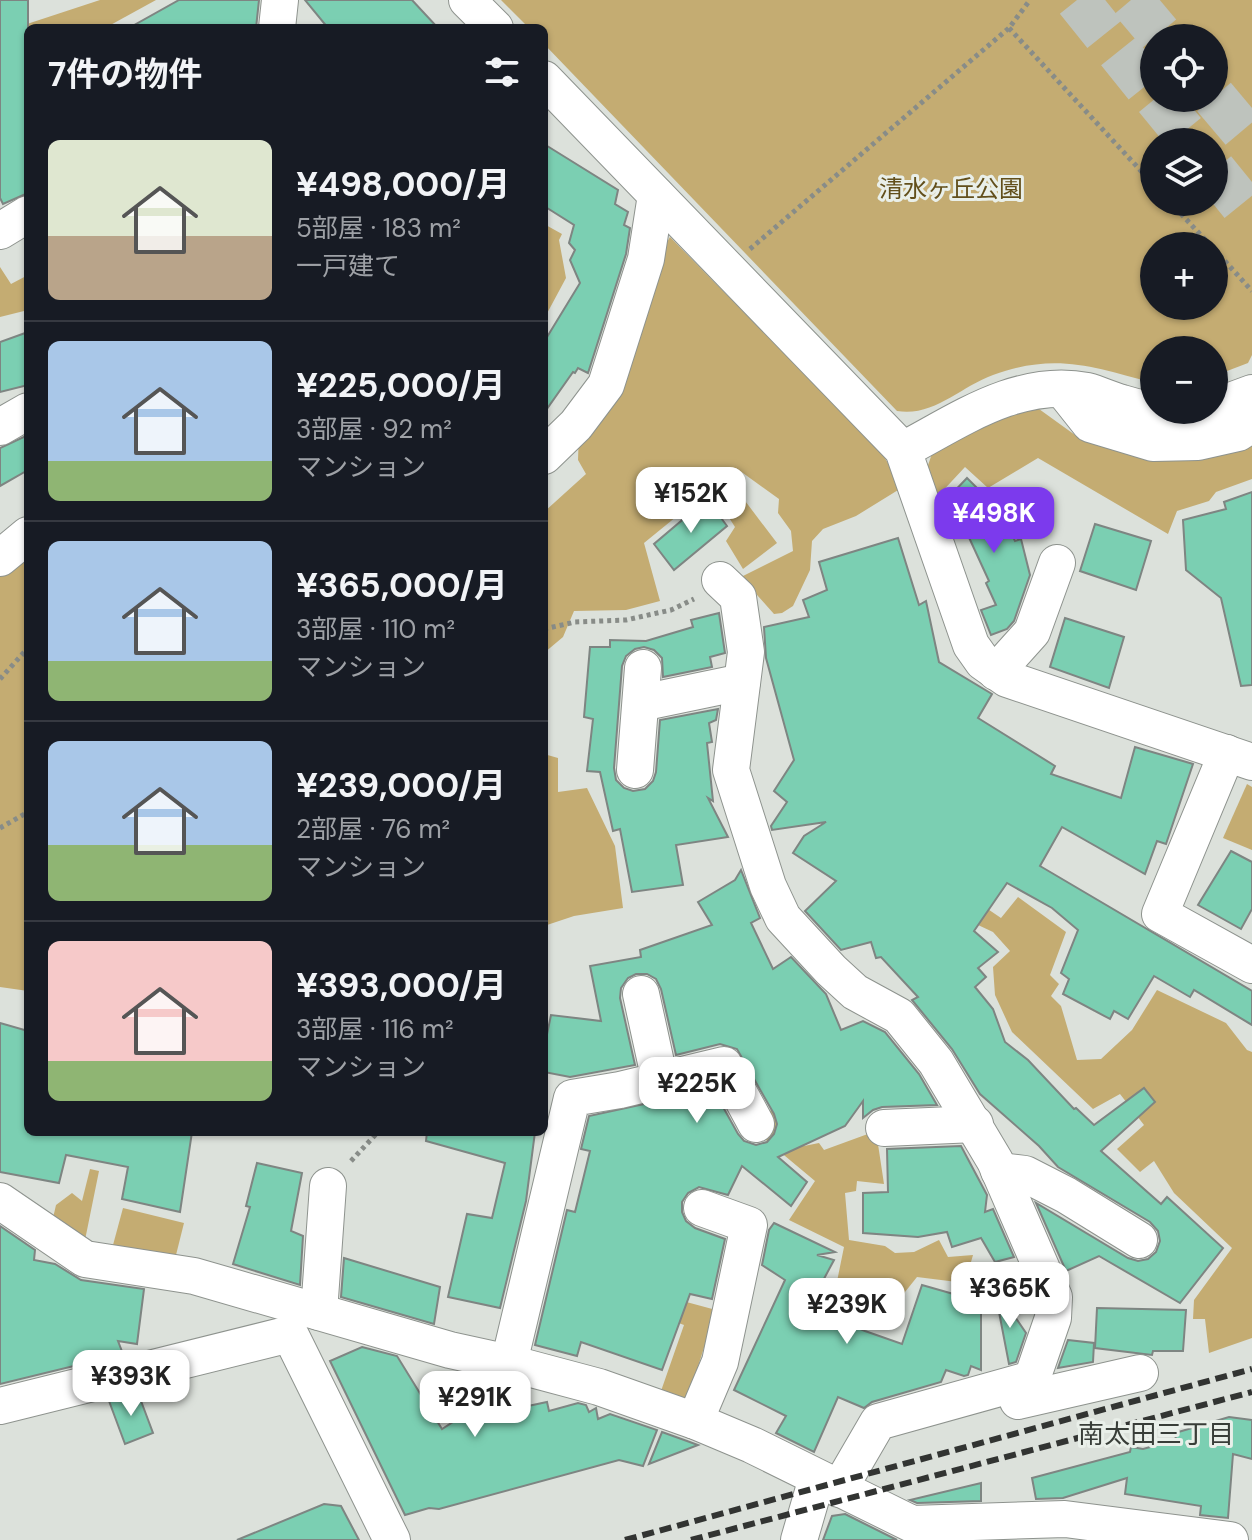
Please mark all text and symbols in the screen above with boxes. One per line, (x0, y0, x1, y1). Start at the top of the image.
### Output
map controls (1140, 24, 1228, 424)
button: locate (1140, 24, 1228, 112)
icon: filters (480, 50, 524, 94)
text: 7件の物件 (48, 52, 202, 97)
button: layers (1140, 128, 1228, 216)
text: ¥498,000/月 (296, 162, 510, 207)
icon: home (112, 172, 208, 268)
park label: 清水ヶ丘公園 (879, 173, 1023, 204)
text: 5部屋 · 183 m² (296, 211, 461, 245)
button: + (1140, 232, 1228, 320)
text: 一戸建て (296, 249, 400, 283)
button: − (1140, 336, 1228, 424)
text: ¥225,000/月 (296, 363, 506, 408)
icon: home (112, 373, 208, 469)
text: 3部屋 · 92 m² (296, 412, 452, 446)
text: マンション (296, 450, 426, 484)
pin: ¥152K (635, 467, 747, 535)
text: ¥152K (654, 476, 728, 510)
pin: ¥498K (938, 487, 1050, 555)
text: ¥498K (952, 496, 1036, 530)
text: ¥365,000/月 (296, 563, 508, 608)
icon: home (112, 573, 208, 669)
text: 3部屋 · 110 m² (296, 612, 455, 646)
text: マンション (296, 650, 426, 684)
text: ¥239,000/月 (296, 763, 506, 808)
icon: home (112, 773, 208, 869)
text: 2部屋 · 76 m² (296, 812, 450, 846)
text: マンション (296, 850, 426, 884)
text: ¥393,000/月 (296, 963, 507, 1008)
icon: home (112, 973, 208, 1069)
text: 3部屋 · 116 m² (296, 1012, 454, 1046)
text: マンション (296, 1050, 426, 1084)
pin: ¥225K (641, 1057, 753, 1125)
text: ¥225K (657, 1066, 737, 1100)
pin: ¥365K (954, 1262, 1066, 1330)
text: ¥365K (969, 1271, 1051, 1305)
pin: ¥239K (791, 1278, 903, 1346)
text: ¥239K (807, 1287, 887, 1321)
pin: ¥393K (75, 1350, 187, 1418)
text: ¥393K (91, 1359, 171, 1393)
pin: ¥291K (419, 1371, 531, 1439)
text: ¥291K (438, 1380, 512, 1414)
district label: 南太田三丁目 (1078, 1417, 1234, 1451)

